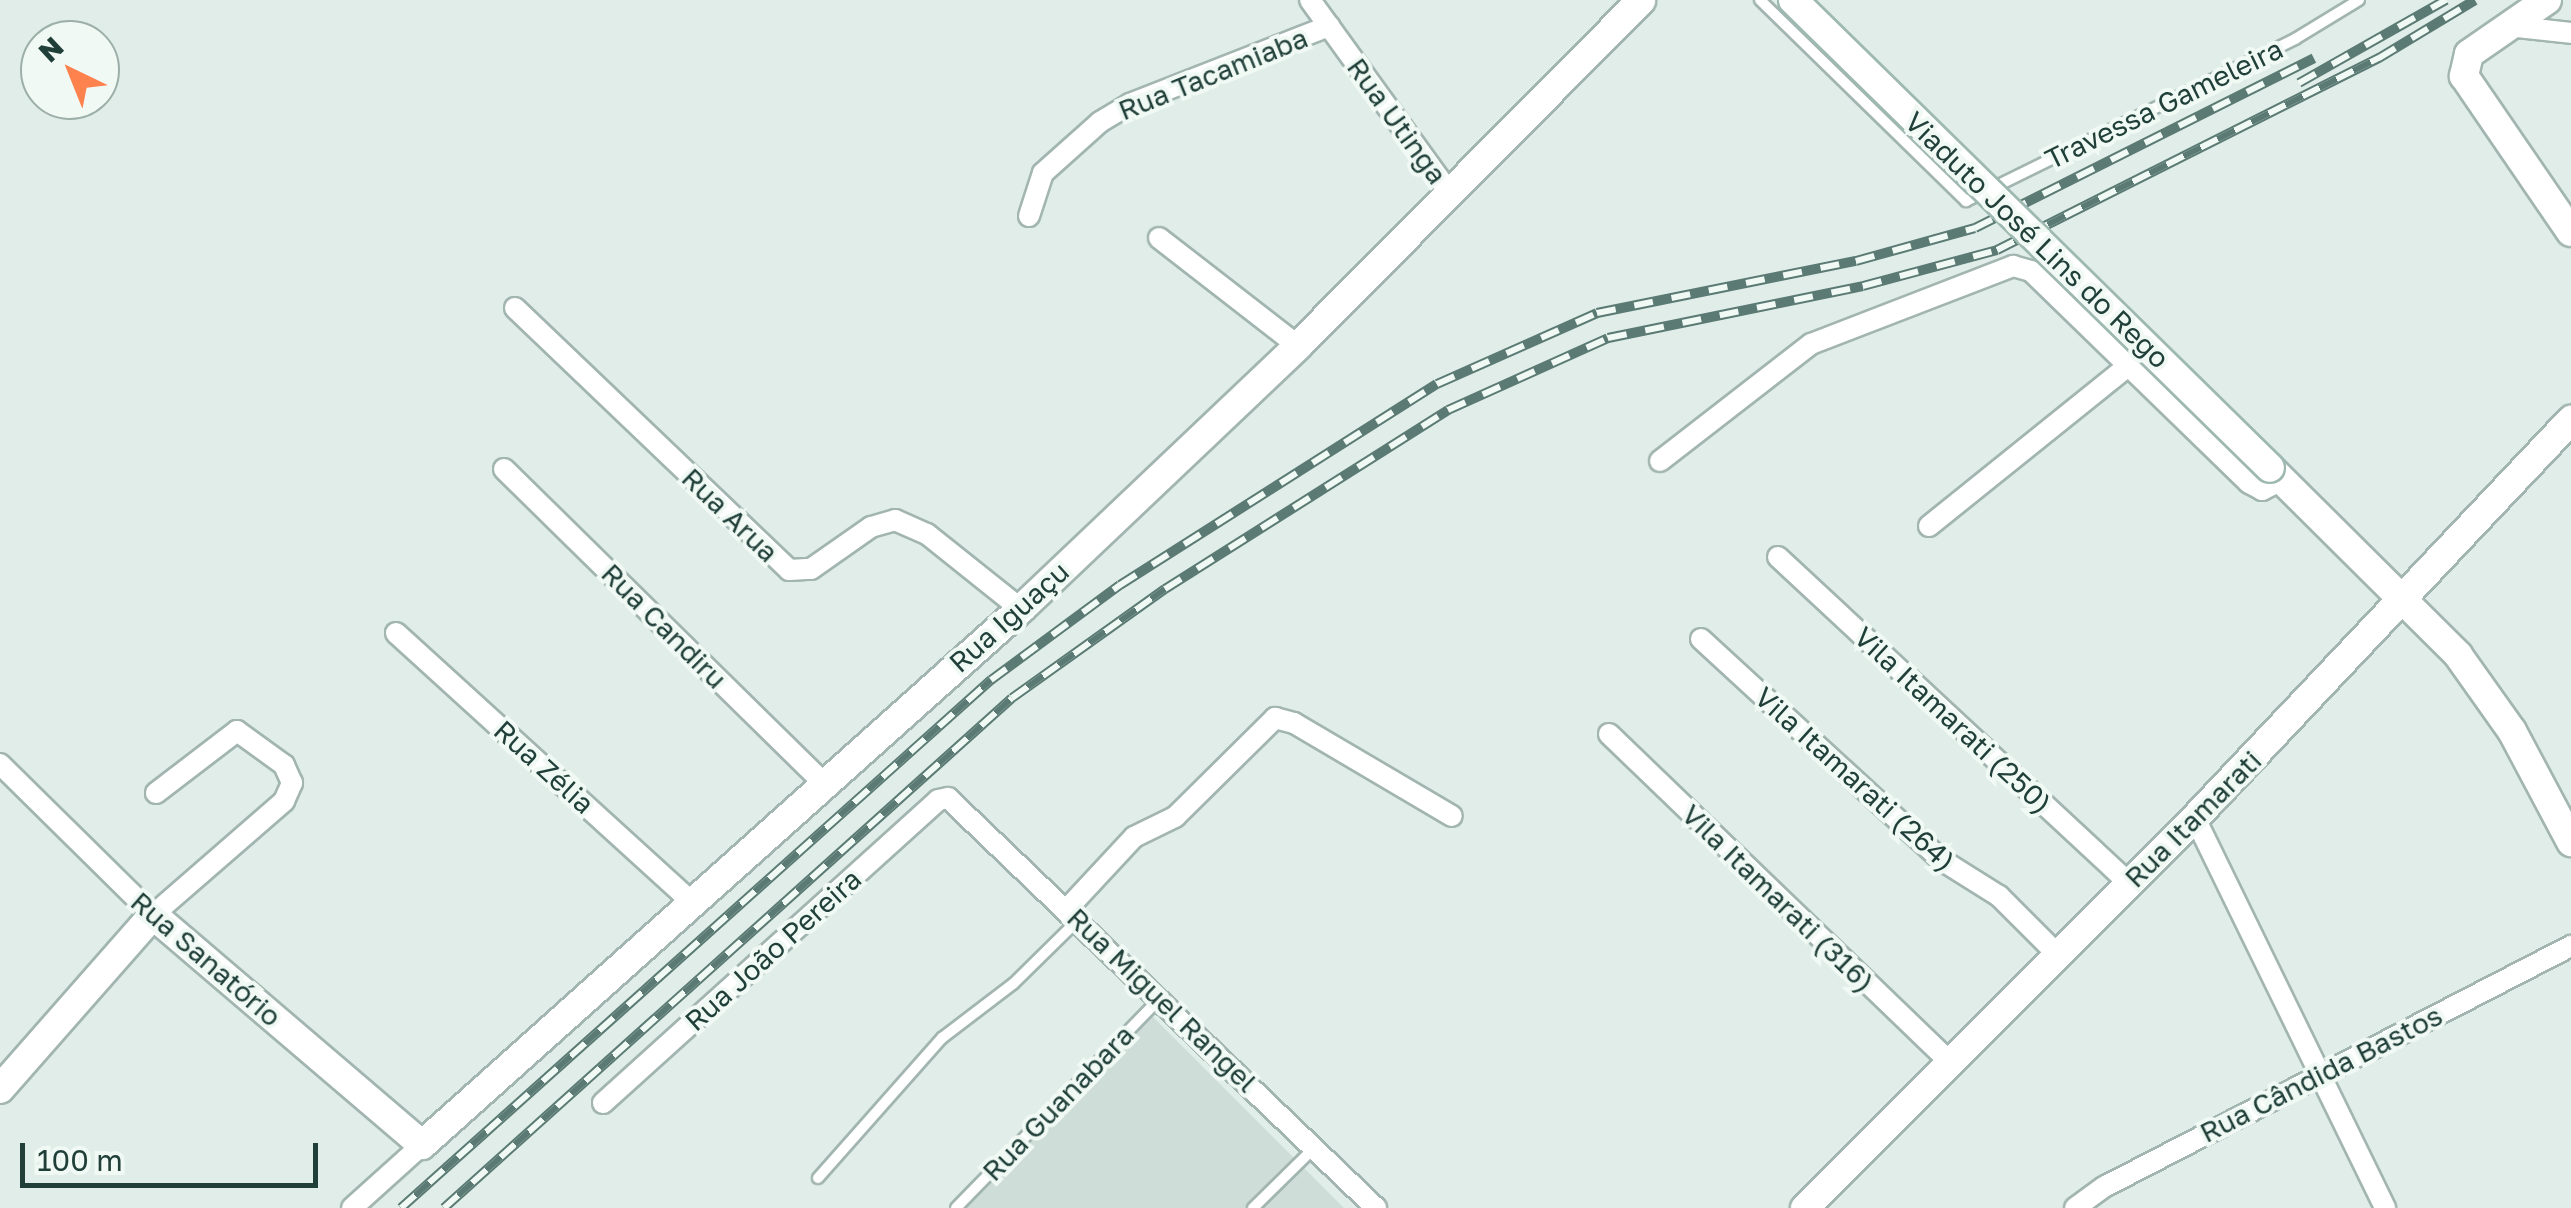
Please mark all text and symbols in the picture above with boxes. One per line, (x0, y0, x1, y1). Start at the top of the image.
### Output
north arrow (20, 20, 120, 120)
street label: Rua Tacamiaba (1113, 21, 1313, 127)
text: N (32, 30, 70, 68)
street label: Travessa Gameleira (2040, 32, 2288, 176)
street label: Rua Utinga (1340, 51, 1454, 191)
street label: Viaduto José Lins do Rego (1898, 105, 2176, 375)
street label: Rua Arua (675, 461, 785, 569)
street label: Rua Iguaçu (942, 555, 1076, 679)
street label: Rua Candiru (595, 557, 733, 695)
street label: Vila Itamarati (250) (1847, 620, 2059, 820)
street label: Vila Itamarati (264) (1748, 680, 1962, 878)
street label: Rua Zélia (487, 713, 601, 821)
street label: Rua Itamarati (2118, 744, 2268, 894)
street label: Vila Itamarati (316) (1675, 798, 1881, 998)
street label: Rua João Pereira (678, 862, 868, 1038)
street label: Rua Sanatório (124, 885, 288, 1033)
street label: Rua Miguel Rangel (1060, 901, 1264, 1099)
street label: Rua Cândida Bastos (2194, 998, 2448, 1150)
street label: Rua Guanabara (975, 1018, 1141, 1188)
scale bar (25, 1123, 322, 1185)
text: 100 m (37, 1142, 123, 1178)

